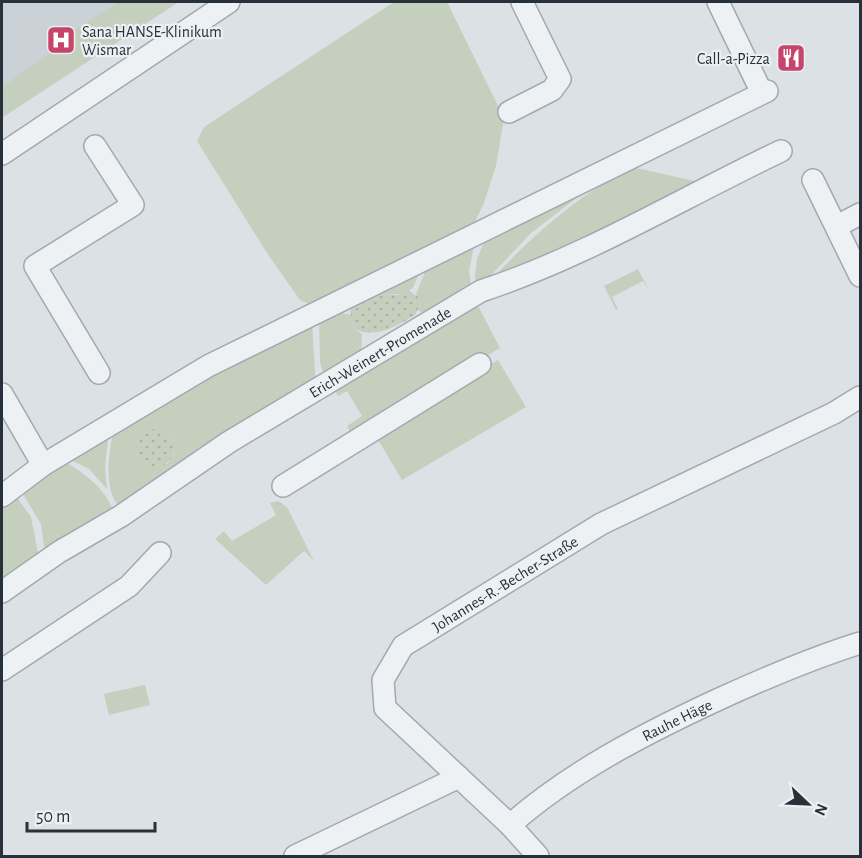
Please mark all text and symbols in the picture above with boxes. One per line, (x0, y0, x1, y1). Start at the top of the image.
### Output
hospital icon: Sana HANSE-Klinikum Wismar (45, 24, 77, 56)
place label: Sana HANSE-Klinikum Wismar (82, 24, 222, 58)
restaurant icon: Call-a-Pizza (775, 42, 807, 74)
place label: Call-a-Pizza (697, 51, 770, 67)
street label: Erich-Weinert-Promenade (307, 304, 454, 401)
street label: Johannes-R.-Becher-Straße (430, 533, 581, 635)
street label: Rauhe Häge (640, 697, 715, 744)
north arrow (778, 774, 838, 834)
scale bar (27, 795, 154, 833)
text: N (811, 801, 830, 818)
text: 50 m (36, 808, 70, 826)

